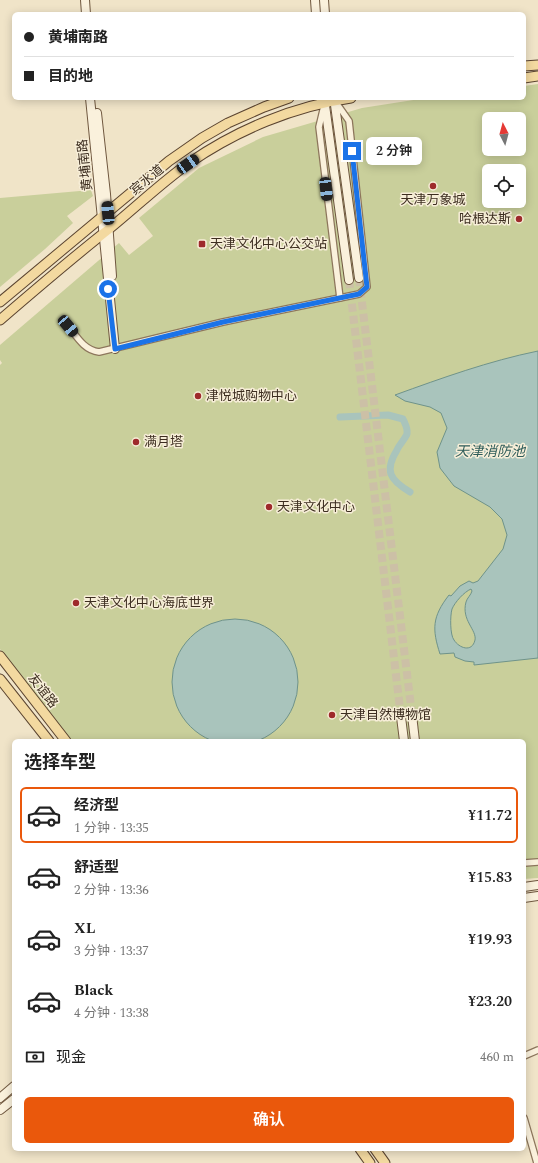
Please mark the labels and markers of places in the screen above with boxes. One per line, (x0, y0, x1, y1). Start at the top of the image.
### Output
marker: 天津万象城 (428, 181, 438, 191)
place label: 天津万象城 (400, 190, 466, 210)
place label: 哈根达斯 (459, 209, 511, 229)
marker: 哈根达斯 (514, 214, 524, 224)
place label: 天津文化中心公交站 (210, 234, 327, 254)
marker: 天津文化中心公交站 (197, 239, 207, 249)
place label: 津悦城购物中心 (206, 386, 297, 406)
marker: 津悦城购物中心 (193, 391, 203, 401)
place label: 满月塔 (144, 432, 183, 452)
marker: 满月塔 (131, 437, 141, 447)
place label: 天津文化中心 (277, 497, 355, 517)
marker: 天津文化中心 (264, 502, 274, 512)
place label: 天津文化中心海底世界 (84, 593, 214, 613)
marker: 天津文化中心海底世界 (71, 598, 81, 608)
place label: 天津自然博物馆 (340, 705, 431, 725)
marker: 天津自然博物馆 (327, 710, 337, 720)

